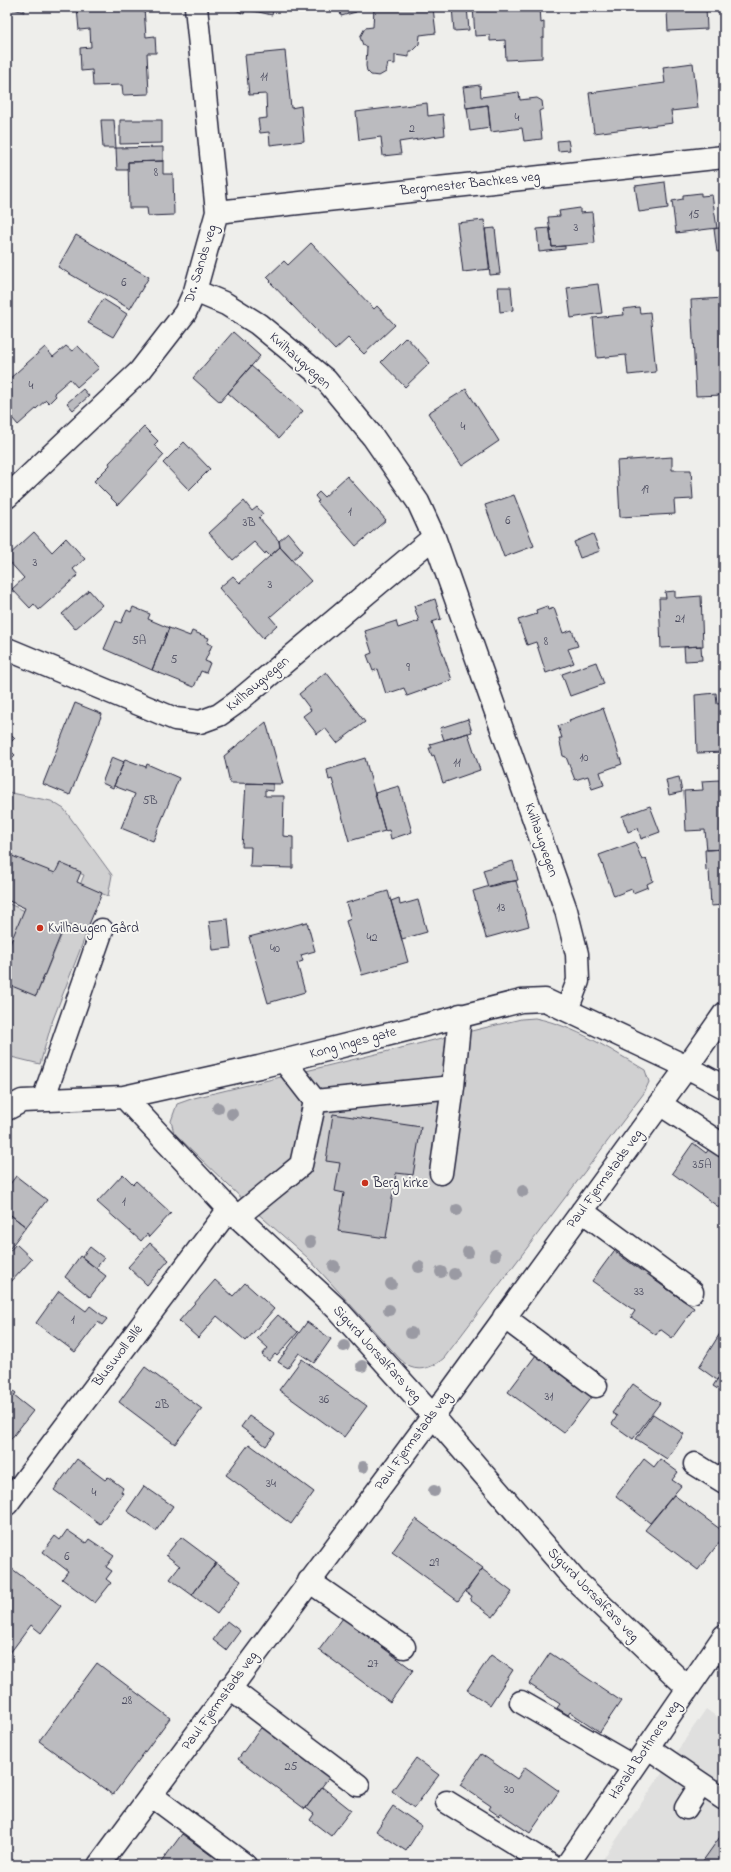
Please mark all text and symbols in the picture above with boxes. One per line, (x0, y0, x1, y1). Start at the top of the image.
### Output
house number: 11 (260, 68, 268, 86)
house number: 4 (515, 109, 520, 127)
house number: 2 (409, 120, 415, 138)
house number: 8 (154, 164, 159, 182)
street label: Bergmester Bachkes veg (398, 166, 541, 203)
house number: 15 (689, 206, 699, 224)
house number: 3 (574, 219, 579, 237)
street label: Dr. Sands veg (179, 222, 224, 307)
house number: 6 (121, 274, 127, 292)
street label: Kvilhaugvegen (264, 327, 336, 395)
house number: 4 (29, 377, 34, 395)
house number: 4 (461, 418, 466, 436)
house number: 19 (641, 481, 649, 499)
house number: 1 (348, 503, 352, 521)
house number: 6 (505, 512, 511, 530)
house number: 3B (242, 514, 256, 532)
house number: 3 (33, 554, 38, 572)
house number: 3 (268, 576, 273, 594)
house number: 21 (675, 610, 685, 628)
house number: 5A (132, 632, 146, 650)
house number: 8 (544, 633, 549, 651)
house number: 5 (171, 651, 178, 669)
street label: Kvilhaugvegen (222, 651, 295, 718)
house number: 9 (406, 659, 410, 677)
house number: 10 (579, 749, 589, 767)
house number: 11 (453, 754, 461, 772)
house number: 5B (143, 792, 157, 810)
street label: Kvilhaugvegen (518, 800, 564, 880)
house number: 13 (497, 899, 505, 917)
place label: Kvilhaugen Gård (48, 918, 139, 940)
marker: Kvilhaugen Gård (35, 923, 45, 933)
house number: 42 (367, 929, 377, 947)
house number: 40 (270, 940, 280, 958)
street label: Kong Inges gate (307, 1021, 400, 1066)
street label: Paul Fjermstads veg (562, 1125, 649, 1234)
house number: 35A (692, 1156, 712, 1174)
place label: Berg kirke (372, 1173, 429, 1195)
marker: Berg kirke (360, 1178, 370, 1188)
house number: 1 (122, 1193, 126, 1211)
house number: 33 (634, 1283, 644, 1301)
street label: Sigurd Jorsalfars veg (327, 1301, 426, 1408)
house number: 1 (71, 1311, 75, 1329)
street label: Blusuvoll allé (87, 1320, 149, 1392)
street label: Paul Fjermstads veg (370, 1387, 457, 1496)
house number: 31 (545, 1388, 554, 1406)
house number: 36 (319, 1391, 330, 1409)
house number: 2B (155, 1396, 169, 1414)
house number: 34 (266, 1475, 276, 1493)
house number: 4 (92, 1484, 97, 1502)
street label: Sigurd Jorsalfars veg (542, 1543, 644, 1648)
house number: 6 (64, 1548, 70, 1566)
house number: 29 (429, 1554, 439, 1572)
street label: Paul Fjermstads veg (177, 1647, 264, 1756)
house number: 27 (368, 1655, 379, 1673)
house number: 28 (122, 1692, 133, 1710)
street label: Harald Bothners veg (604, 1696, 687, 1804)
house number: 25 (285, 1758, 298, 1776)
house number: 30 (504, 1781, 514, 1799)

